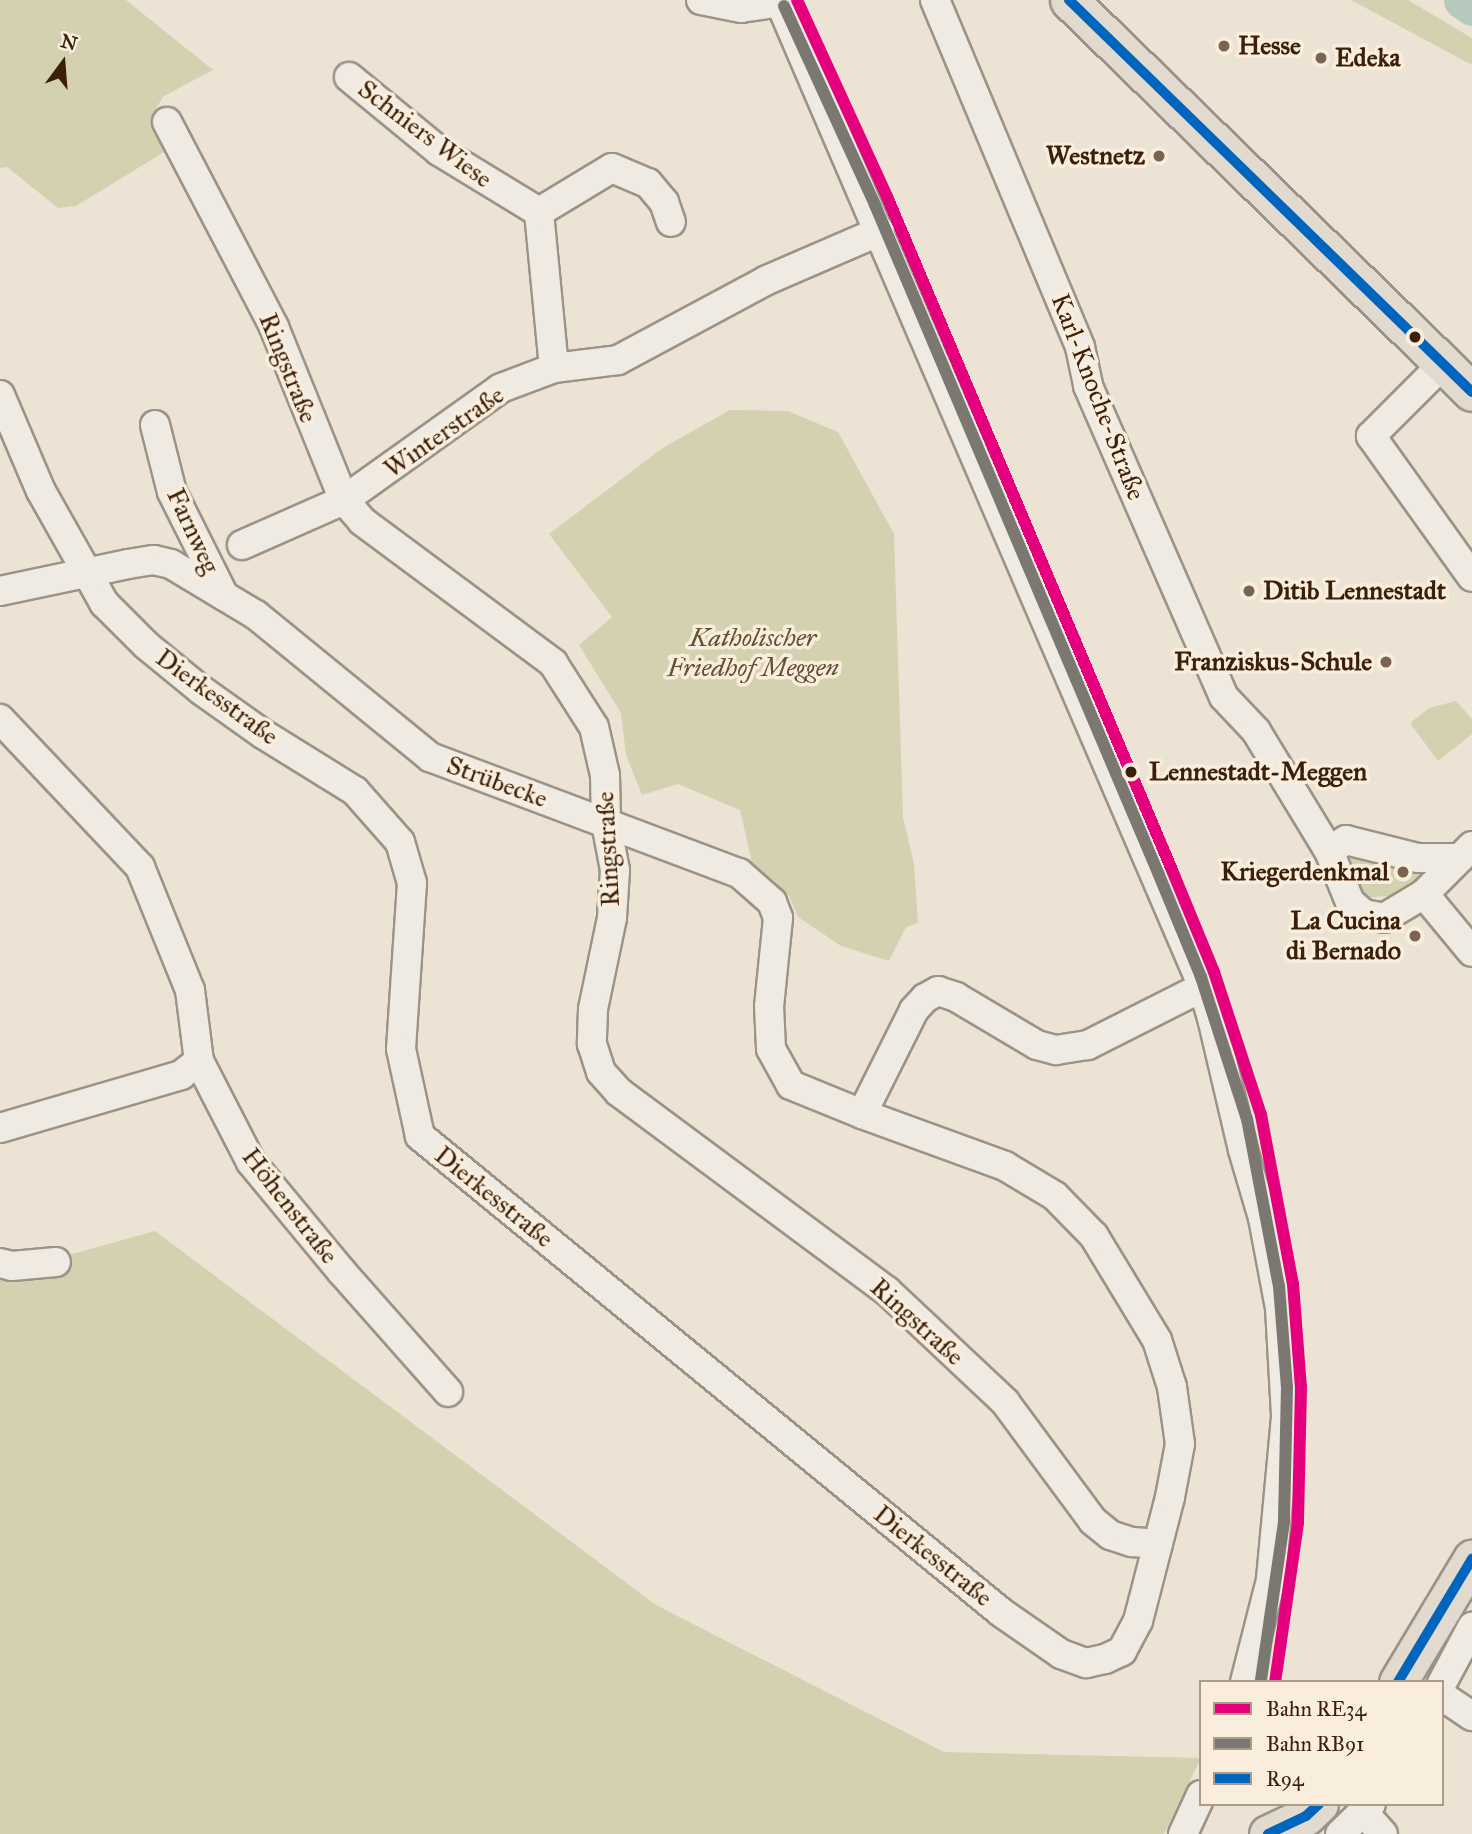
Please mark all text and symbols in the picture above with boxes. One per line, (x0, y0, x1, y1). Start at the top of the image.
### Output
north arrow (28, 28, 98, 98)
text: N (58, 29, 80, 56)
place label: Hesse (1238, 30, 1301, 62)
marker: Hesse (1216, 38, 1232, 54)
place label: Edeka (1335, 42, 1400, 74)
marker: Edeka (1313, 50, 1329, 66)
street label: Schniers Wiese (352, 73, 498, 195)
place label: Westnetz (1046, 140, 1145, 172)
marker: Westnetz (1151, 148, 1167, 164)
street label: Karl-Knoche-Straße (1044, 289, 1152, 505)
street label: Ringstraße (252, 309, 324, 427)
unlabelled marker (1408, 330, 1422, 344)
street label: Winterstraße (378, 379, 510, 485)
street label: Farnweg (160, 483, 226, 579)
place label: Ditib Lennestadt (1263, 575, 1446, 607)
marker: Ditib Lennestadt (1241, 583, 1257, 599)
park label: Katholischer Friedhof Meggen (667, 622, 839, 684)
street label: Dierkesstraße (150, 642, 284, 752)
place label: Franziskus-Schule (1174, 646, 1372, 678)
marker: Franziskus-Schule (1378, 654, 1394, 670)
street label: Strübecke (442, 749, 552, 815)
place label: Lennestadt-Meggen (1149, 756, 1367, 788)
marker: Lennestadt-Meggen (1119, 760, 1143, 784)
street label: Ringstraße (589, 791, 627, 907)
place label: Kriegerdenkmal (1220, 856, 1389, 888)
marker: Kriegerdenkmal (1395, 864, 1411, 880)
place label: La Cucina di Bernado (1286, 905, 1401, 967)
marker: La Cucina di Bernado (1407, 928, 1423, 944)
street label: Dierkesstraße (428, 1140, 560, 1254)
street label: Höhenstraße (235, 1142, 345, 1270)
street label: Ringstraße (864, 1272, 970, 1372)
street label: Dierkesstraße (867, 1499, 999, 1613)
legend (1199, 1680, 1444, 1806)
text: Bahn RE34 (1266, 1696, 1366, 1722)
text: Bahn RB91 (1266, 1731, 1364, 1757)
text: R94 (1266, 1766, 1304, 1792)

